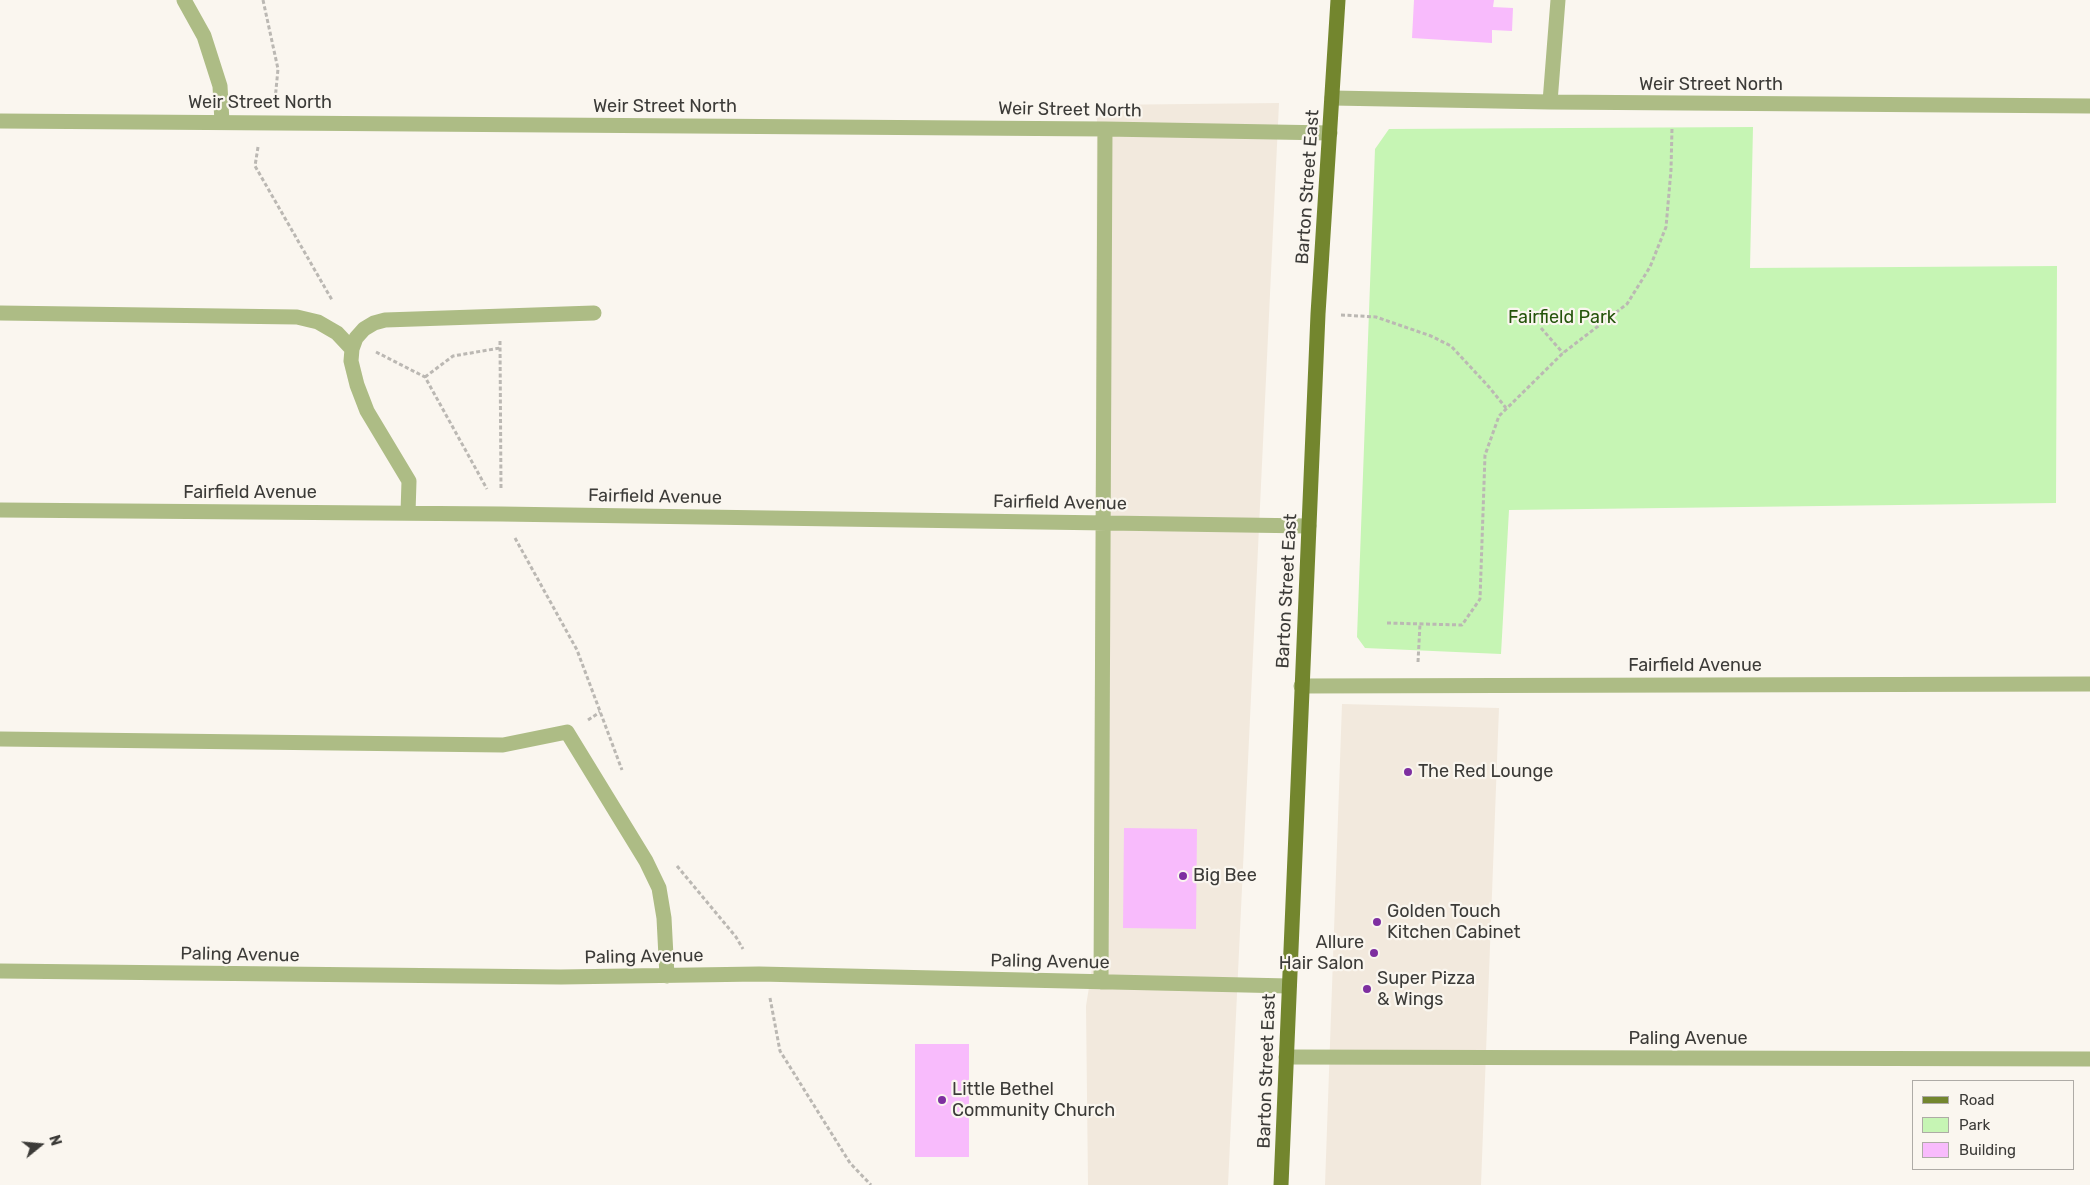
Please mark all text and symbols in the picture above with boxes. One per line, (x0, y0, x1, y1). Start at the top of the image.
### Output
street label: Weir Street North (1639, 74, 1783, 96)
street label: Weir Street North (188, 92, 332, 114)
street label: Weir Street North (593, 96, 737, 118)
street label: Weir Street North (998, 98, 1142, 122)
street label: Barton Street East (1292, 109, 1324, 265)
park label: Fairfield Park (1508, 307, 1616, 329)
street label: Fairfield Avenue (183, 482, 317, 504)
street label: Fairfield Avenue (588, 485, 722, 509)
street label: Fairfield Avenue (993, 491, 1127, 515)
street label: Barton Street East (1272, 513, 1302, 669)
street label: Fairfield Avenue (1628, 655, 1762, 677)
place label: The Red Lounge (1418, 761, 1553, 783)
marker: The Red Lounge (1402, 766, 1414, 778)
place label: Big Bee (1193, 865, 1257, 887)
marker: Big Bee (1177, 870, 1189, 882)
place label: Golden Touch Kitchen Cabinet (1387, 901, 1520, 944)
marker: Golden Touch Kitchen Cabinet (1371, 916, 1383, 928)
place label: Allure Hair Salon (1279, 932, 1364, 974)
street label: Paling Avenue (180, 943, 300, 967)
street label: Paling Avenue (584, 945, 704, 969)
marker: Allure Hair Salon (1368, 947, 1380, 959)
street label: Paling Avenue (990, 950, 1110, 974)
place label: Super Pizza & Wings (1377, 968, 1475, 1011)
marker: Super Pizza & Wings (1361, 983, 1373, 995)
street label: Barton Street East (1254, 993, 1280, 1149)
street label: Paling Avenue (1628, 1028, 1748, 1050)
place label: Little Bethel Community Church (952, 1079, 1115, 1122)
legend (1912, 1080, 2075, 1170)
text: Road (1959, 1091, 1995, 1109)
marker: Little Bethel Community Church (936, 1094, 948, 1106)
text: Park (1959, 1116, 1990, 1134)
north arrow (15, 1120, 65, 1170)
text: N (45, 1133, 64, 1148)
text: Building (1959, 1141, 2016, 1159)

